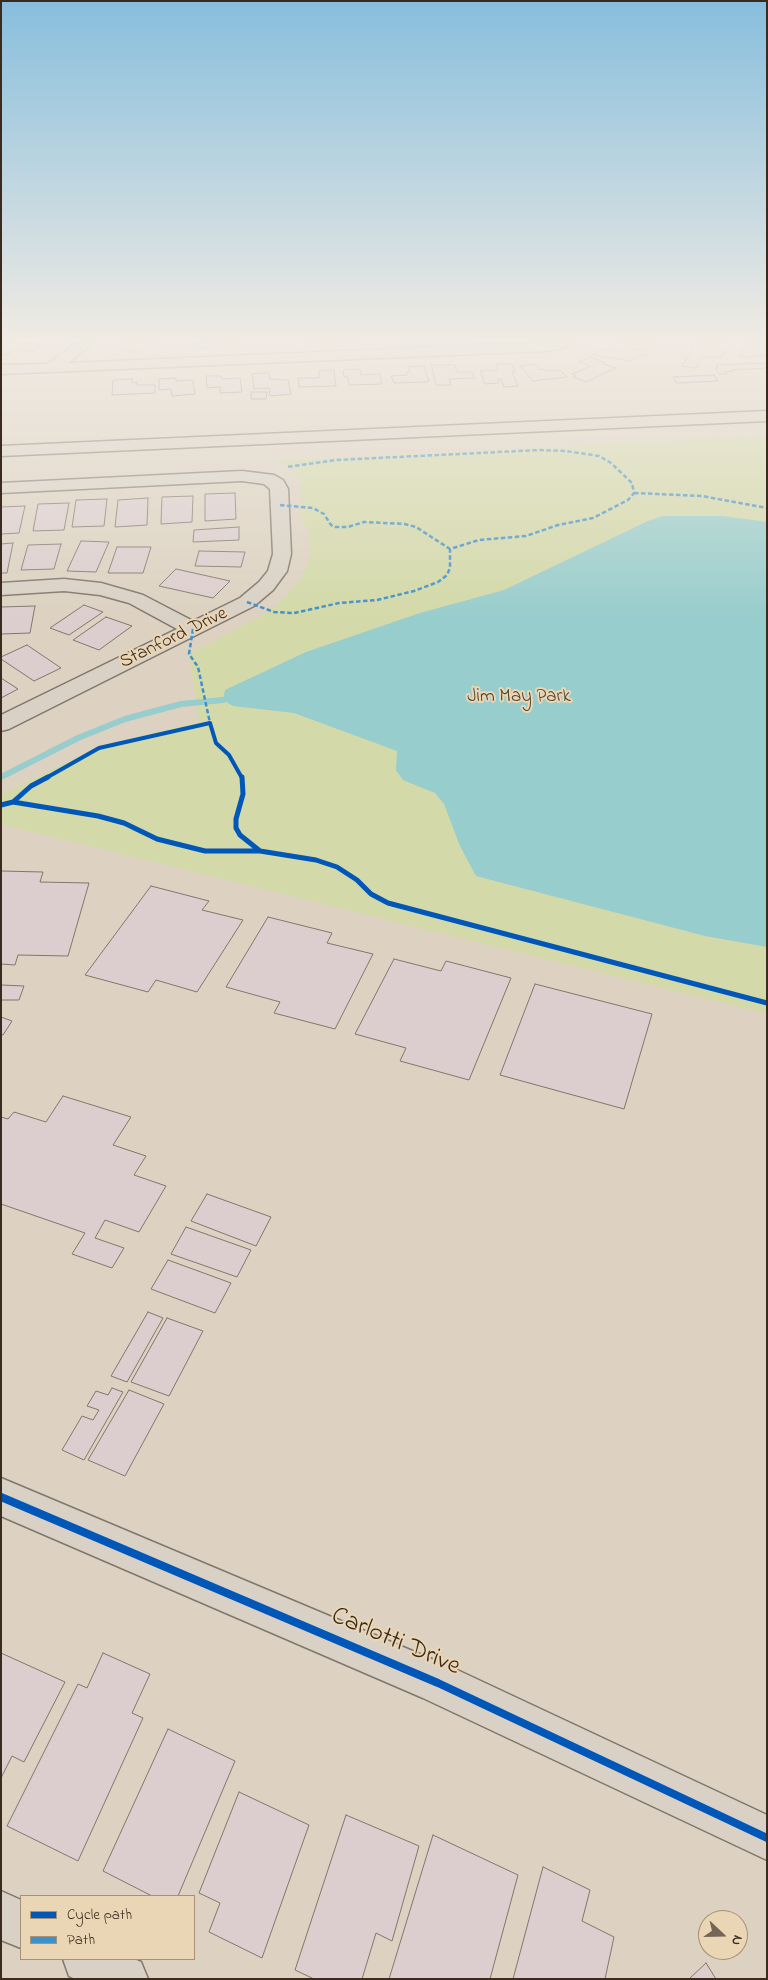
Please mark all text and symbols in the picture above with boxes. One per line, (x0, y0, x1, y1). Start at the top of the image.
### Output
street label: Stanford Drive (117, 603, 231, 675)
park label: Jim May Park (467, 687, 571, 709)
street label: Carlotti Drive (326, 1602, 464, 1684)
legend (20, 1895, 195, 1960)
text: Cycle path (67, 1904, 132, 1926)
north arrow (698, 1910, 748, 1960)
text: Path (67, 1929, 95, 1951)
text: N (725, 1932, 748, 1948)

